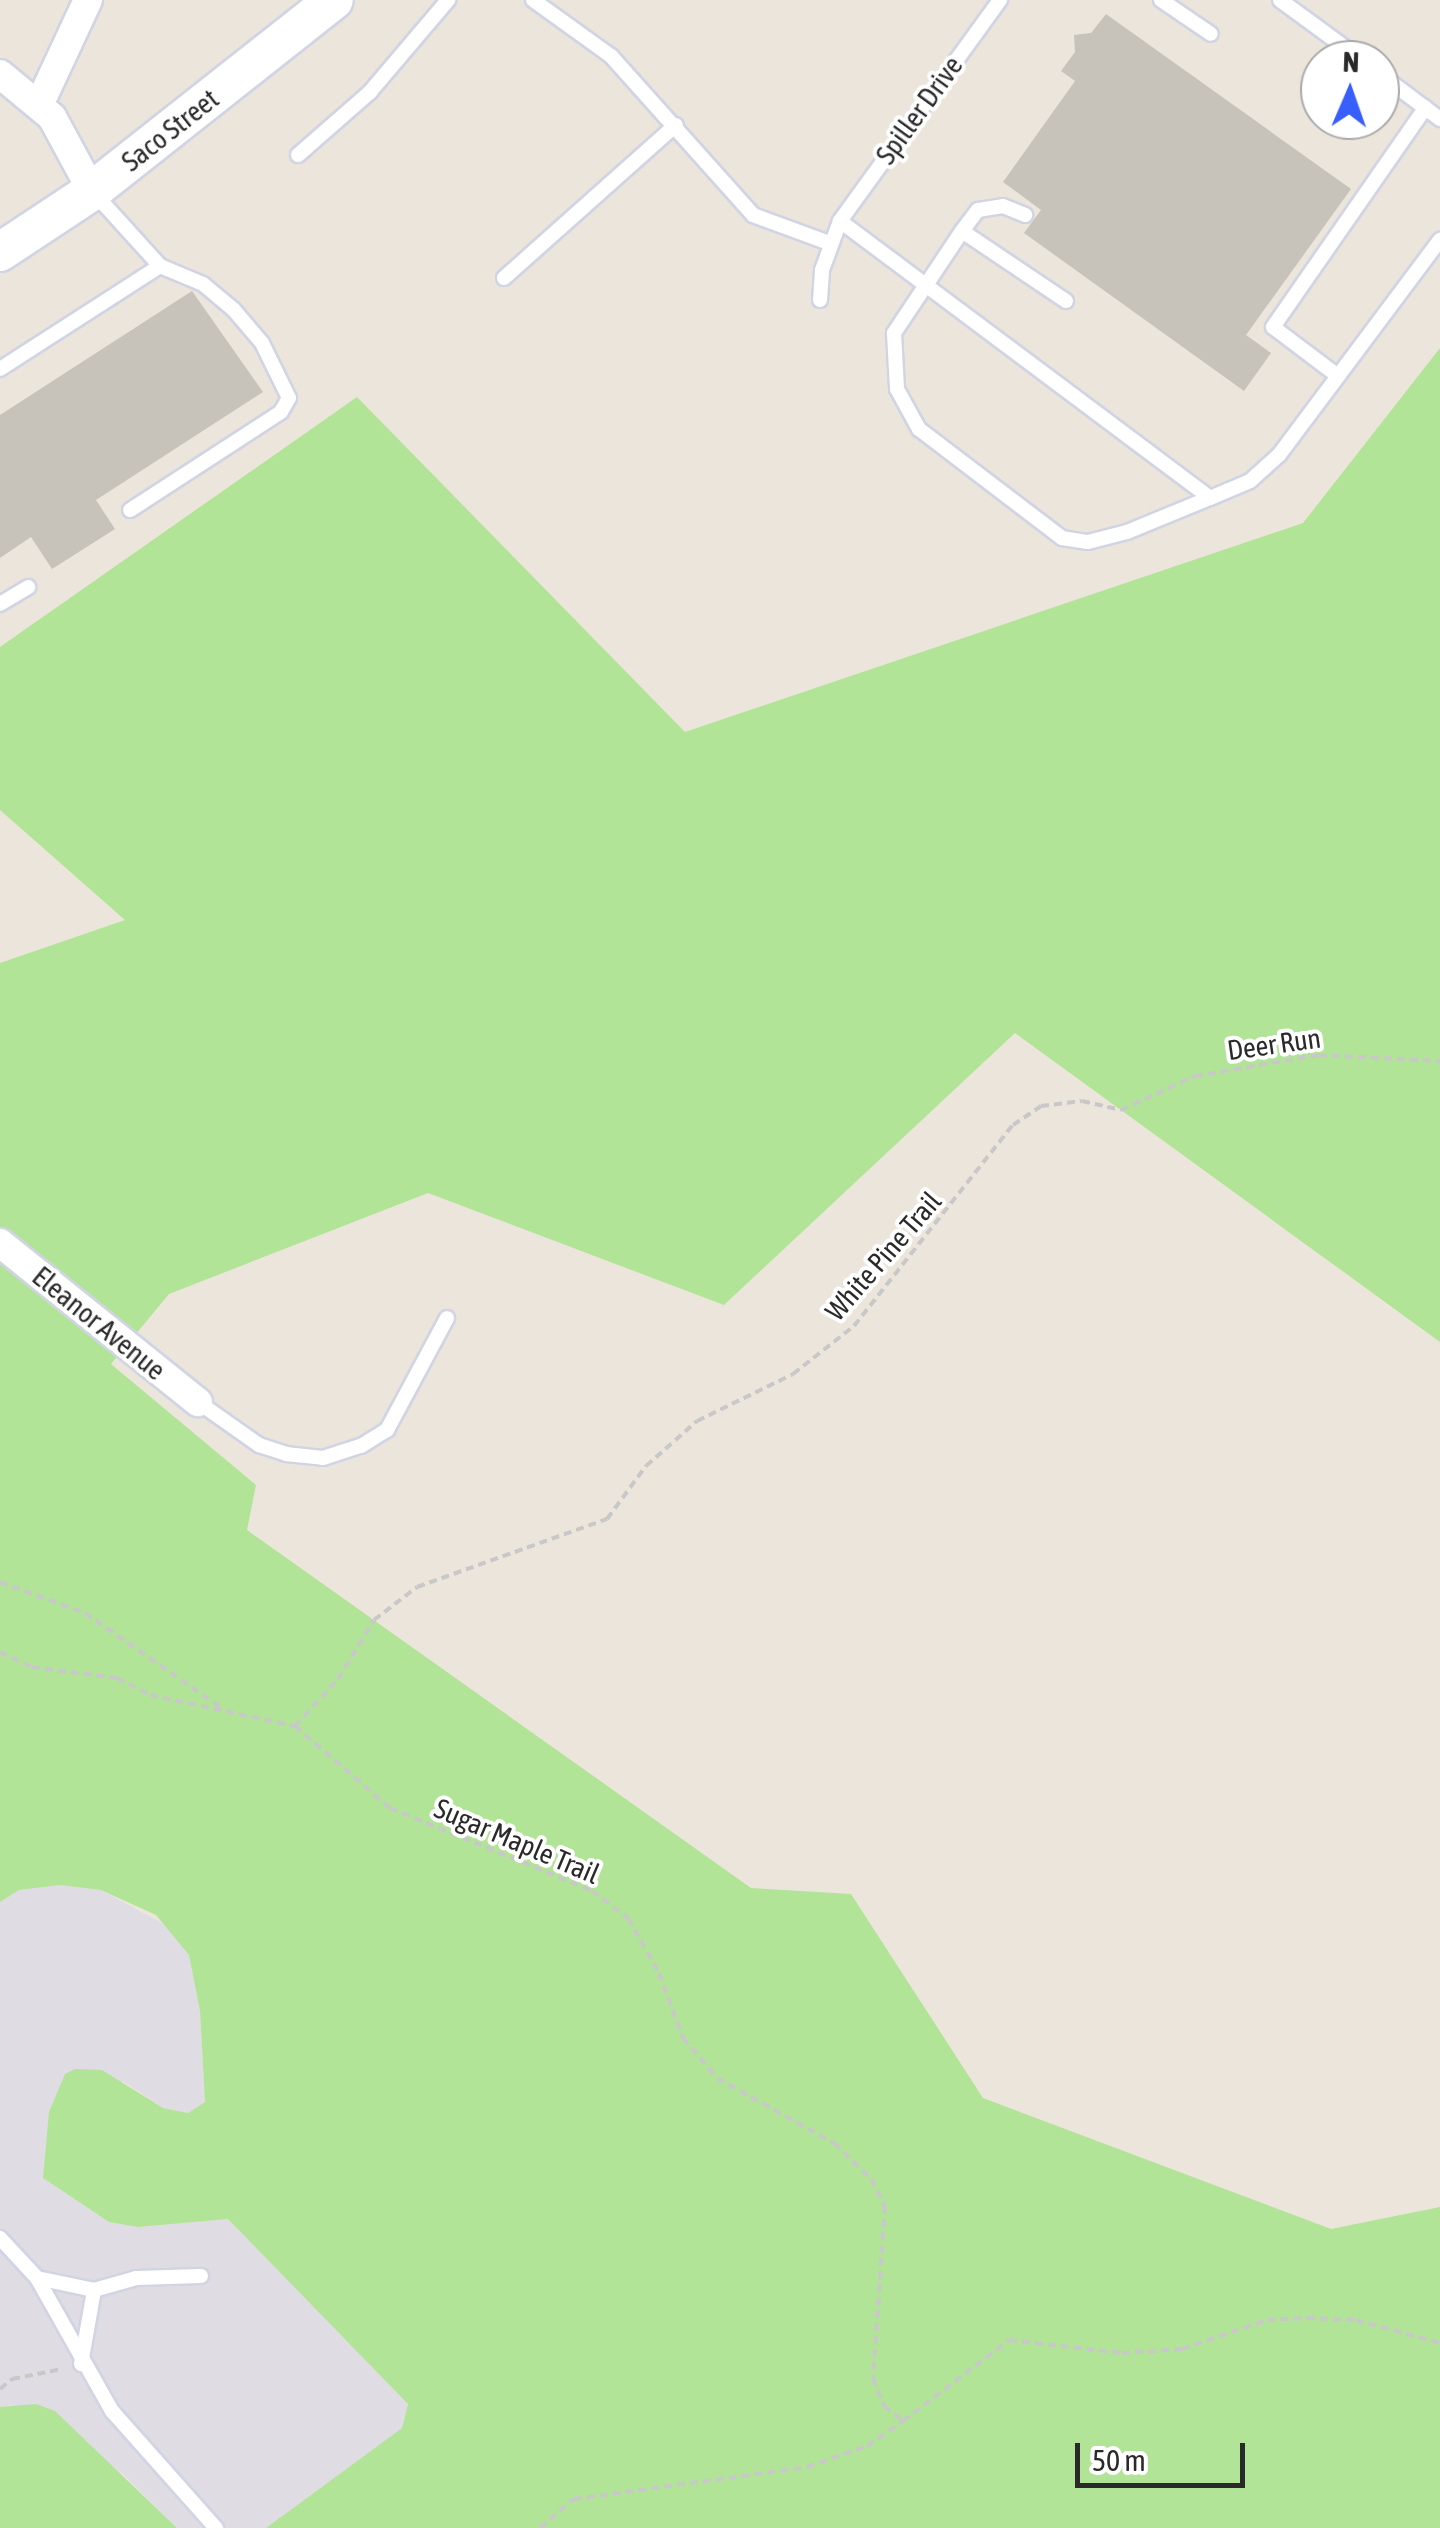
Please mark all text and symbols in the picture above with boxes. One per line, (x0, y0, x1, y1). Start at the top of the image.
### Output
north arrow (1300, 40, 1400, 140)
text: N (1342, 46, 1360, 78)
street label: Spiller Drive (869, 49, 969, 171)
street label: Saco Street (115, 82, 225, 178)
street label: Deer Run (1225, 1021, 1323, 1067)
street label: White Pine Trail (818, 1185, 948, 1327)
street label: Eleanor Avenue (26, 1259, 172, 1387)
street label: Sugar Maple Trail (430, 1791, 604, 1891)
scale bar (1080, 2423, 1250, 2485)
text: 50 m (1092, 2443, 1146, 2477)

